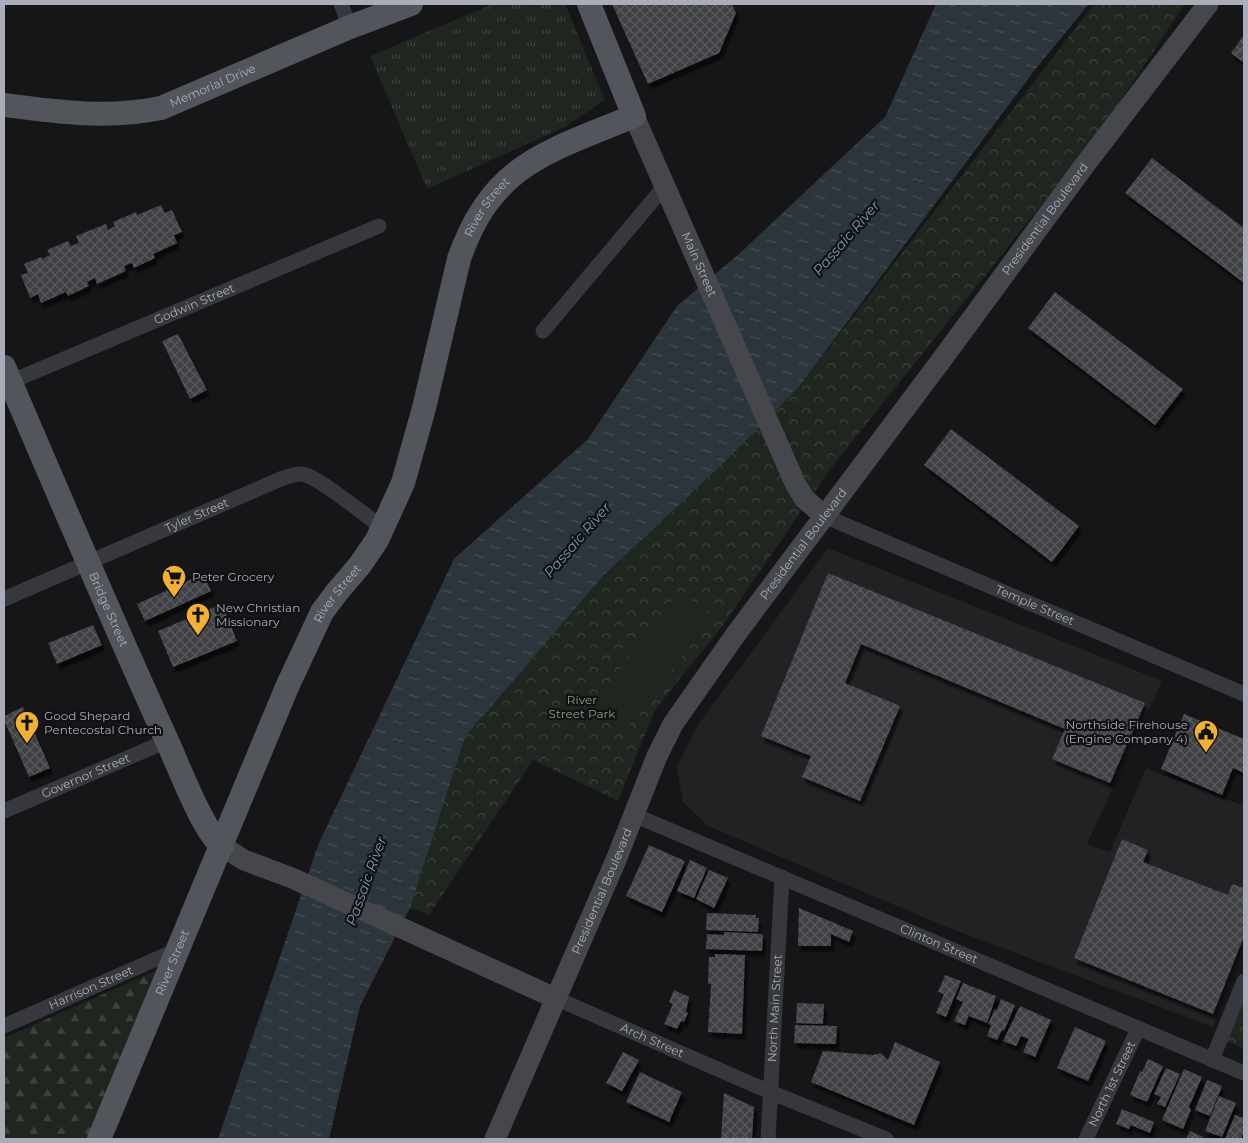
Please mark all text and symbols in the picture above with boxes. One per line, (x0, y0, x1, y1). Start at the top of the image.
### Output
street label: Memorial Drive (167, 60, 258, 110)
street label: Presidential Boulevard (998, 160, 1091, 278)
street label: River Street (461, 174, 513, 239)
water label: Passaic River (809, 197, 884, 279)
street label: Main Street (679, 229, 720, 299)
street label: Godwin Street (151, 280, 237, 327)
street label: Presidential Boulevard (756, 485, 850, 603)
street label: Tyler Street (162, 494, 231, 535)
water label: Passaic River (540, 499, 615, 581)
street label: River Street (310, 561, 364, 625)
supermarket icon: Peter Grocery (161, 564, 187, 598)
place label: Peter Grocery (192, 569, 275, 584)
street label: Bridge Street (86, 570, 132, 649)
street label: Temple Street (993, 582, 1077, 628)
place label: New Christian Missionary (216, 600, 300, 629)
church icon: New Christian Missionary (185, 602, 211, 636)
park label: River Street Park (549, 692, 616, 721)
place label: Good Shepard Pentecostal Church (44, 708, 162, 737)
church icon: Good Shepard Pentecostal Church (14, 710, 40, 744)
place label: Northside Firehouse (Engine Company 4) (1065, 717, 1188, 746)
public building icon: Northside Firehouse (Engine Company 4) (1193, 719, 1219, 753)
street label: Governor Street (39, 750, 132, 801)
street label: Presidential Boulevard (568, 826, 635, 956)
water label: Passaic River (342, 834, 391, 928)
street label: Clinton Street (898, 920, 980, 967)
street label: River Street (152, 927, 192, 998)
street label: North Main Street (764, 954, 785, 1062)
street label: Harrison Street (46, 962, 135, 1012)
street label: Arch Street (618, 1020, 686, 1060)
street label: North 1st Street (1085, 1038, 1138, 1129)

